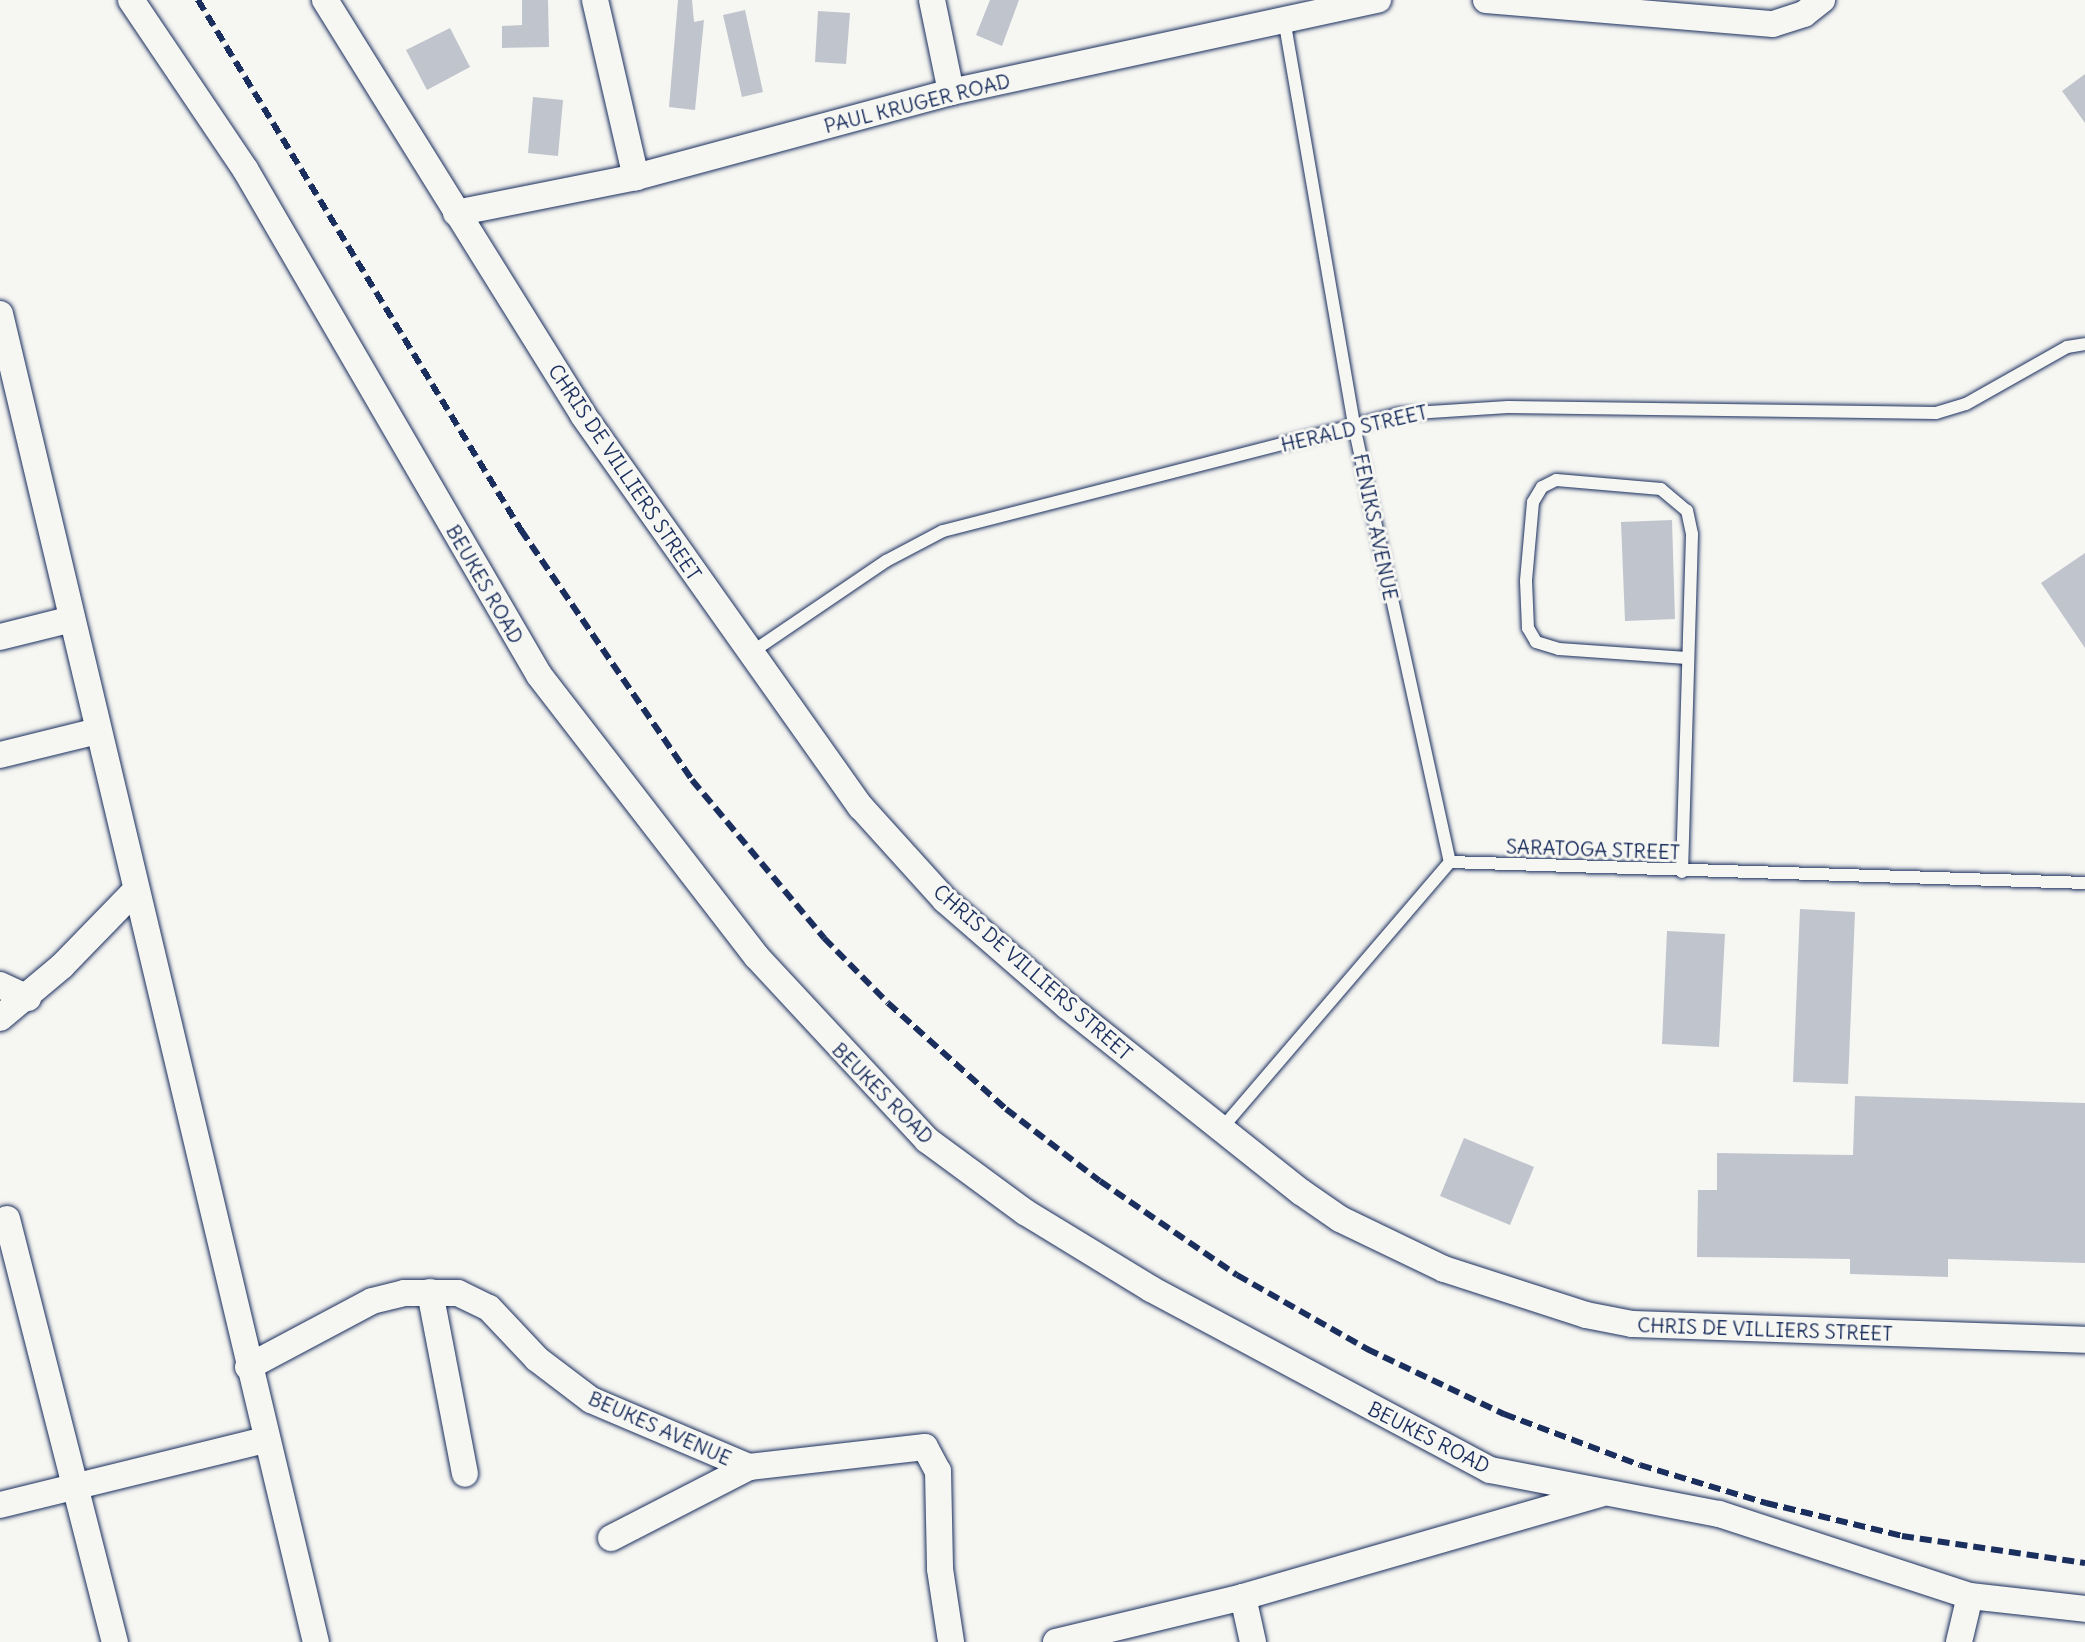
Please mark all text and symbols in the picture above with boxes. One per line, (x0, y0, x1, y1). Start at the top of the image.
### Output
street label: PAUL KRUGER ROAD (821, 68, 1013, 138)
street label: CHRIS DE VILLIERS STREET (544, 359, 706, 585)
street label: HERALD STREET (1278, 399, 1430, 457)
street label: FENIKS AVENUE (1349, 451, 1403, 603)
street label: BEUKES ROAD (441, 520, 529, 648)
street label: SARATOGA STREET (1506, 834, 1680, 864)
street label: CHRIS DE VILLIERS STREET (929, 879, 1137, 1065)
street label: BEUKES ROAD (827, 1037, 939, 1149)
street label: CHRIS DE VILLIERS STREET (1637, 1313, 1893, 1345)
street label: BEUKES AVENUE (585, 1386, 735, 1470)
street label: BEUKES ROAD (1364, 1396, 1494, 1478)

